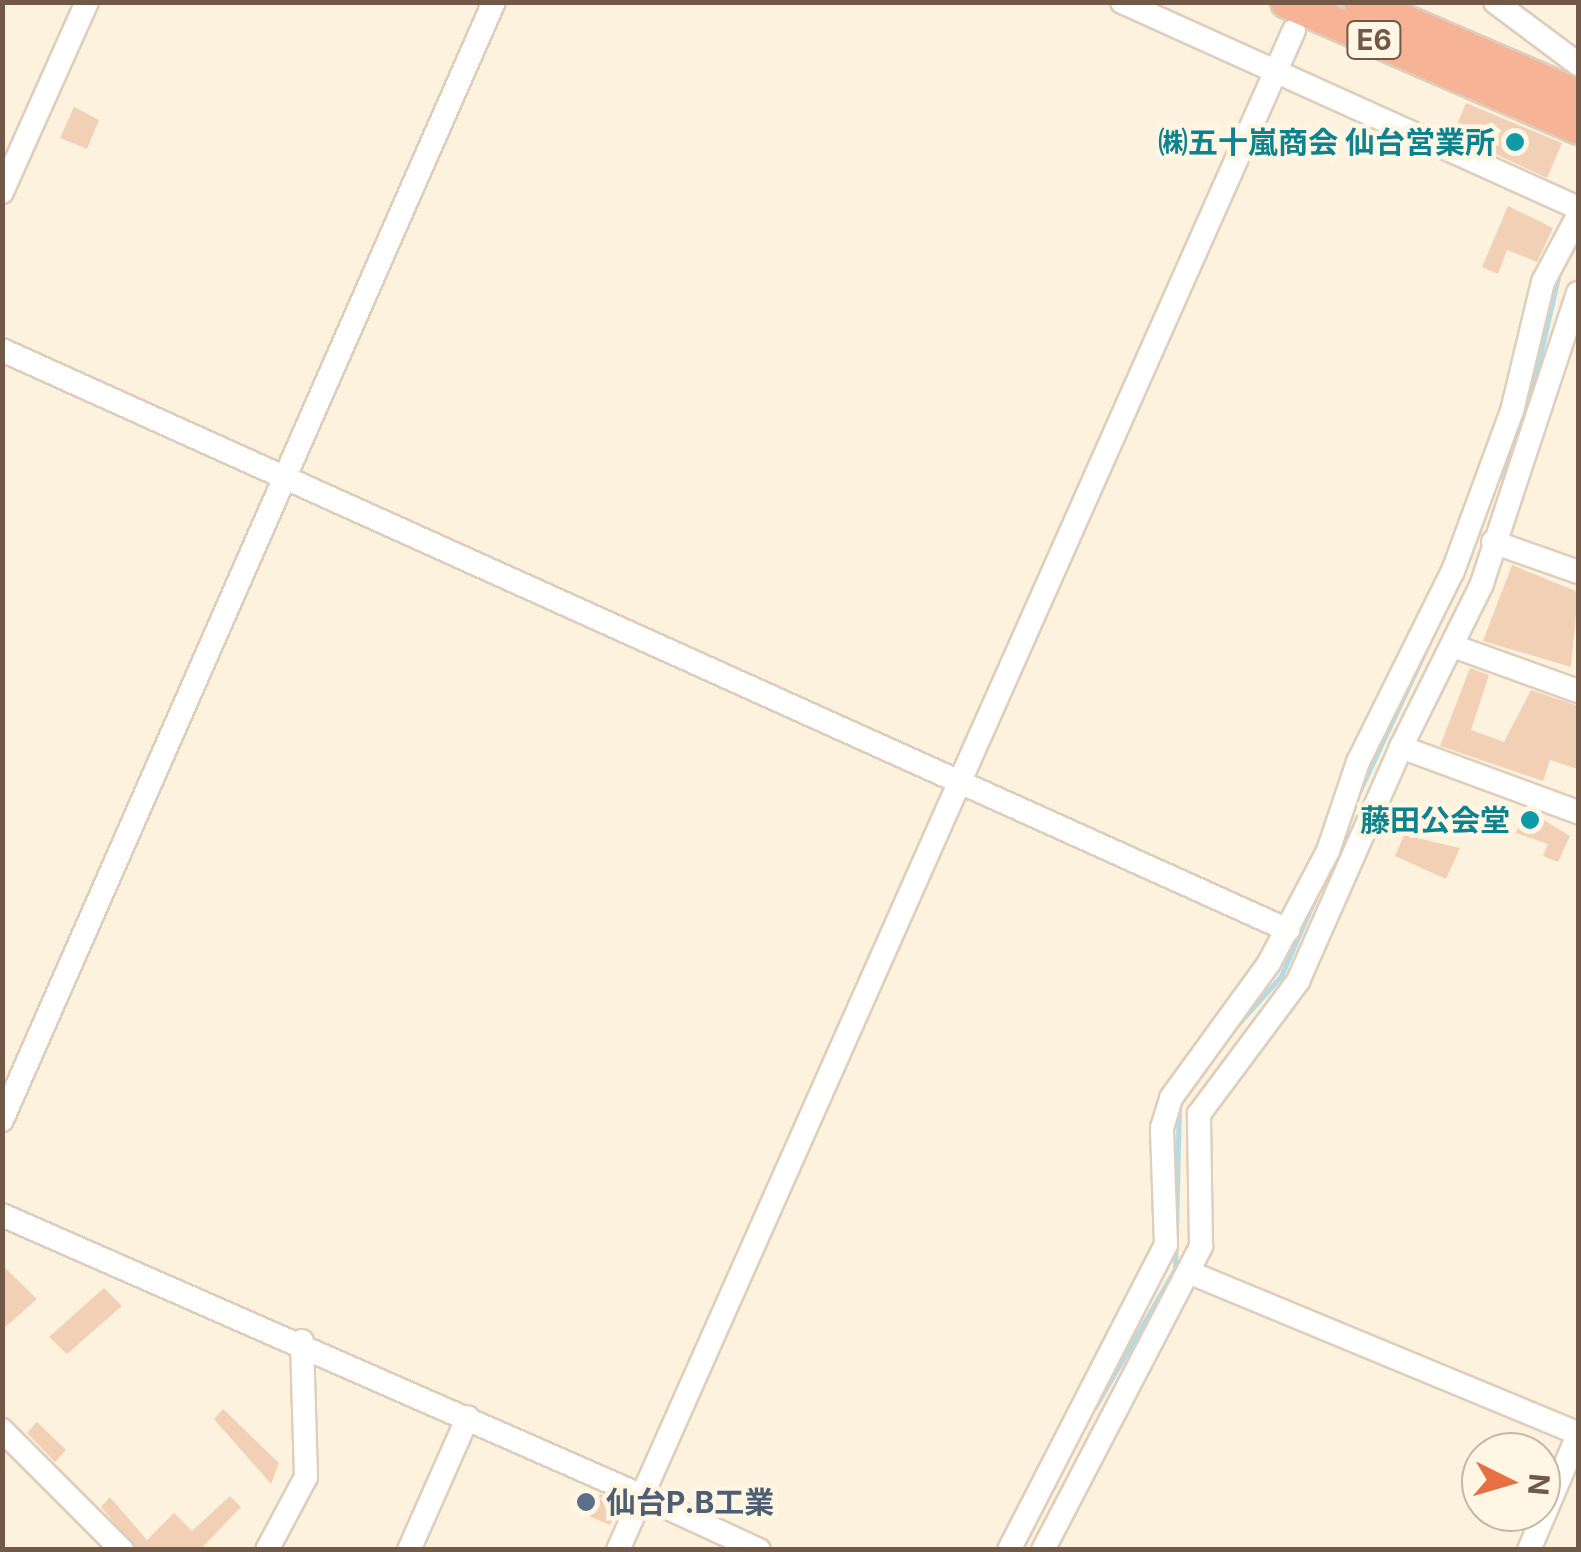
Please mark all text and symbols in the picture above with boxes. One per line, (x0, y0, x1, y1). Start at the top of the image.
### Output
road number: E6 (1344, 17, 1404, 63)
place label: ㈱五十嵐商会 仙台営業所 (1158, 124, 1495, 160)
marker: ㈱五十嵐商会 仙台営業所 (1504, 131, 1526, 153)
place label: 藤田公会堂 (1360, 802, 1510, 838)
marker: 藤田公会堂 (1519, 809, 1541, 831)
north arrow (1461, 1432, 1561, 1532)
text: N (1521, 1472, 1557, 1497)
place label: 仙台P.B工業 (606, 1484, 774, 1520)
marker: 仙台P.B工業 (575, 1491, 597, 1513)

